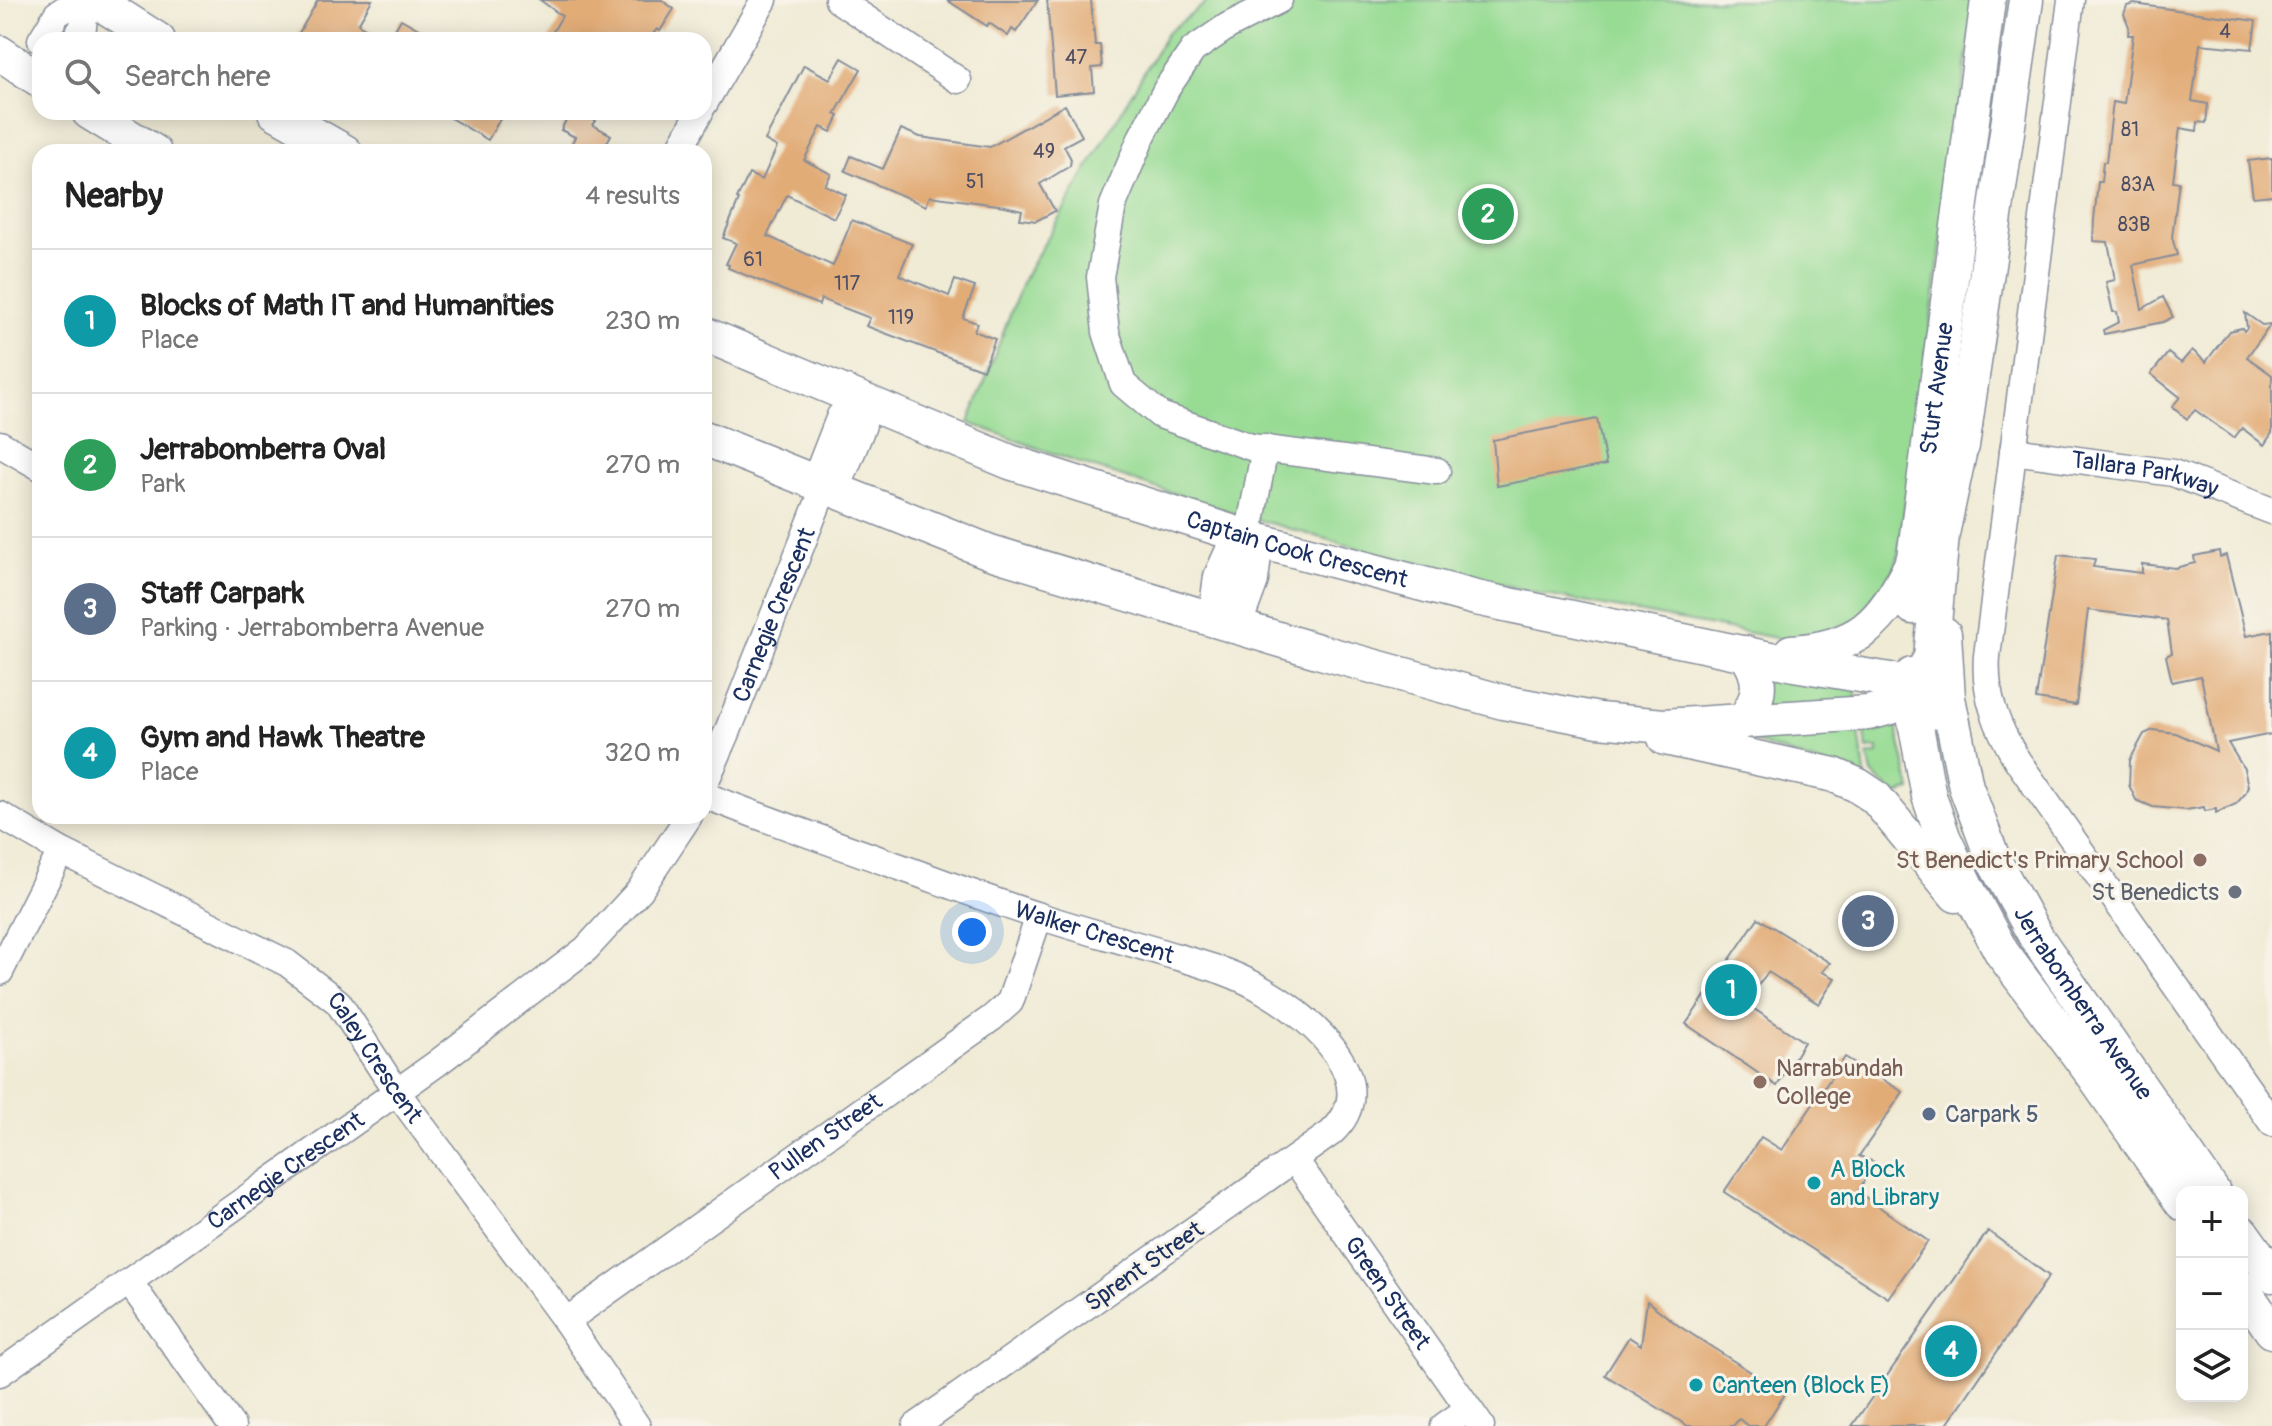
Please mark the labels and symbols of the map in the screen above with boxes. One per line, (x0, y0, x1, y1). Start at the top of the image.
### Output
house number: 4 (2219, 19, 2231, 44)
house number: 47 (1065, 45, 1088, 70)
house number: 81 (2121, 117, 2139, 142)
house number: 49 (1033, 139, 1055, 164)
house number: 51 (966, 169, 984, 194)
house number: 83A (2121, 172, 2155, 197)
pin: 2 (1462, 184, 1514, 244)
house number: 83B (2118, 212, 2150, 237)
house number: 61 (743, 247, 763, 272)
house number: 117 (834, 271, 861, 296)
house number: 119 (888, 305, 914, 330)
street label: Sturt Avenue (1914, 321, 1960, 456)
street label: Tallara Parkway (2069, 445, 2223, 504)
street label: Captain Cook Crescent (1183, 505, 1411, 595)
street label: Carnegie Crescent (727, 523, 822, 707)
place label: St Benedict's Primary School (1896, 846, 2184, 875)
marker: St Benedict's Primary School (2191, 851, 2209, 869)
place label: St Benedicts (2091, 878, 2219, 907)
marker: St Benedicts (2226, 883, 2244, 901)
pin: 3 (1842, 891, 1894, 951)
street label: Walker Crescent (1011, 895, 1178, 970)
street label: Jerrabomberra Avenue (2007, 901, 2159, 1106)
your location (952, 912, 992, 952)
pin: 1 (1705, 960, 1757, 1020)
street label: Caley Crescent (322, 986, 429, 1129)
place label: Narrabundah College (1776, 1054, 1903, 1111)
marker: Narrabundah College (1751, 1073, 1769, 1091)
street label: Pullen Street (763, 1087, 888, 1187)
place label: Carpark 5 (1945, 1100, 2039, 1129)
street label: Carnegie Crescent (202, 1105, 370, 1236)
marker: Carpark 5 (1920, 1105, 1938, 1123)
place label: A Block and Library (1830, 1155, 1939, 1212)
marker: A Block and Library (1805, 1174, 1823, 1192)
street label: Sprent Street (1079, 1215, 1209, 1318)
street label: Green Street (1338, 1231, 1437, 1355)
pin: 4 (1925, 1321, 1977, 1381)
place label: Canteen (Block E) (1712, 1371, 1890, 1400)
marker: Canteen (Block E) (1687, 1376, 1705, 1394)

